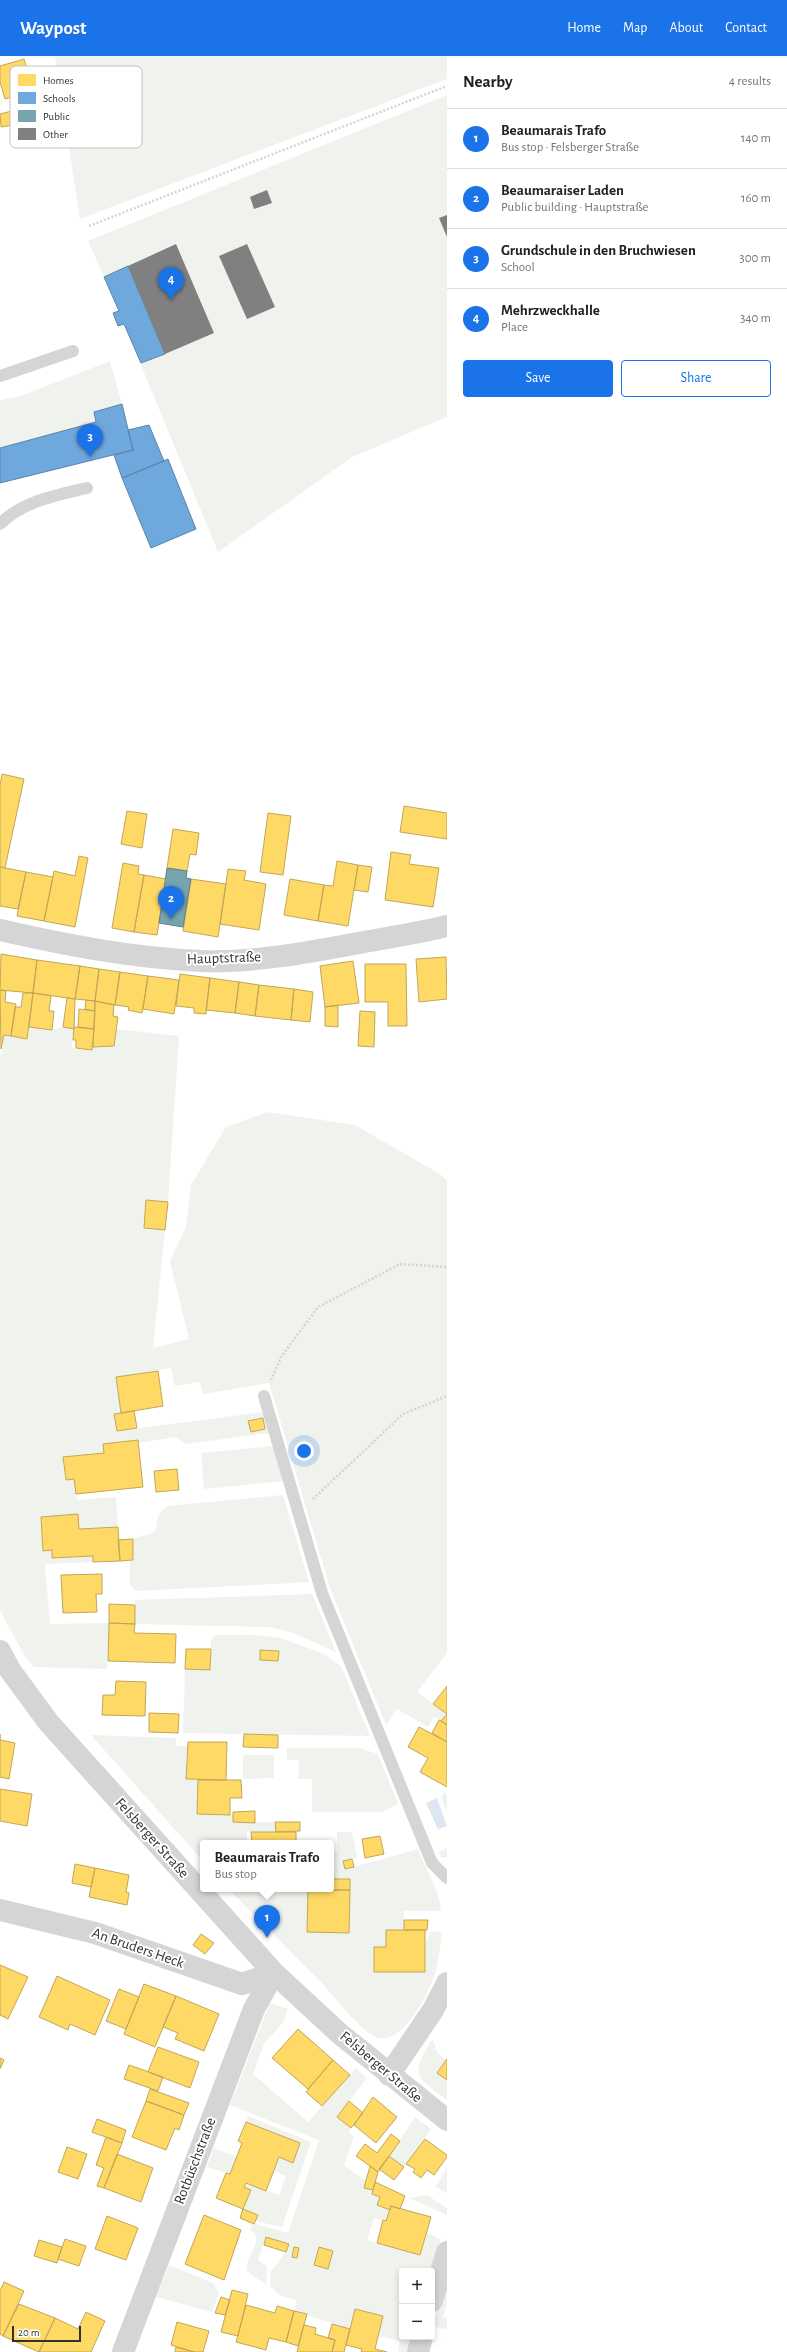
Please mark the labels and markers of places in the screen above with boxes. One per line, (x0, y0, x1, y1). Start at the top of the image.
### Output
pin: 4 (158, 267, 184, 300)
pin: 3 (77, 424, 103, 457)
pin: 2 (158, 886, 184, 919)
pin: 1 (254, 1905, 280, 1938)

